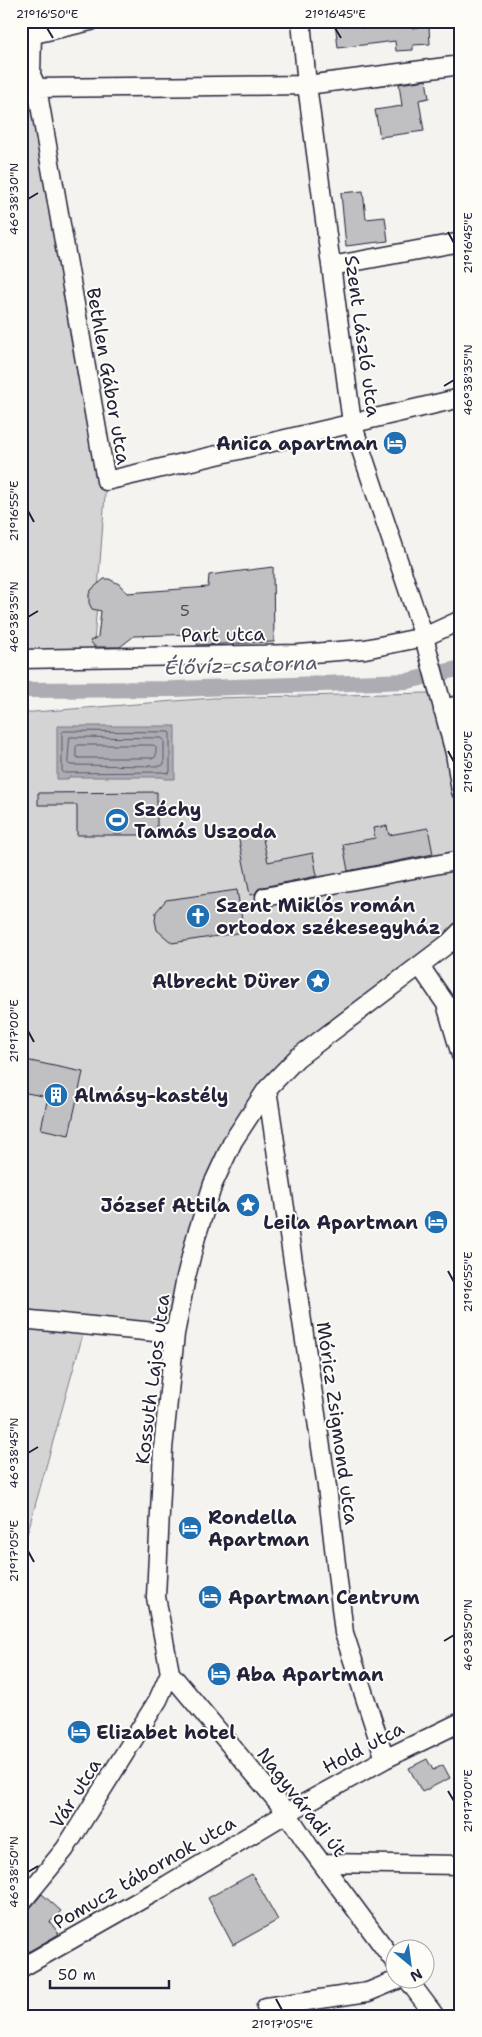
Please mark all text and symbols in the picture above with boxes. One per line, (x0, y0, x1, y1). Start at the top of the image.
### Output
text: 21°16'50"E (16, 6, 78, 22)
text: 21°16'45"E (304, 6, 366, 22)
text: 46°38'30"N (6, 163, 22, 235)
text: 21°16'45"E (460, 212, 476, 274)
street label: Szent László utca (339, 254, 386, 419)
street label: Bethlen Gábor utca (81, 286, 136, 467)
text: 46°38'35"N (460, 344, 476, 416)
hotel icon: Anica apartman (382, 430, 408, 456)
place label: Anica apartman (216, 431, 378, 456)
text: 21°16'55"E (6, 481, 22, 541)
text: 46°38'35"N (6, 581, 22, 653)
house number: 5 (180, 600, 190, 621)
street label: Part utca (181, 621, 266, 648)
water label: Élővíz-csatorna (164, 649, 318, 681)
text: 21°16'50"E (460, 731, 476, 793)
place label: Széchy Tamás Uszoda (134, 797, 276, 844)
sports icon: Széchy Tamás Uszoda (104, 807, 130, 833)
place label: Szent Miklós román ortodox székesegyház (216, 893, 441, 940)
church icon: Szent Miklós román ortodox székesegyház (185, 903, 211, 929)
place icon: Albrecht Dürer (305, 968, 331, 994)
place label: Albrecht Dürer (152, 969, 300, 994)
text: 21°17'00"E (6, 999, 22, 1063)
building icon: Almásy-kastély (43, 1082, 69, 1108)
place label: Almásy-kastély (74, 1083, 228, 1108)
place icon: József Attila (235, 1192, 261, 1218)
place label: József Attila (101, 1193, 230, 1218)
hotel icon: Leila Apartman (423, 1209, 449, 1235)
place label: Leila Apartman (263, 1210, 418, 1235)
text: 21°16'55"E (460, 1252, 476, 1312)
street label: Kossuth Lajos utca (130, 1292, 175, 1466)
street label: Móricz Zsigmond utca (311, 1320, 364, 1526)
text: 46°38'45"N (6, 1418, 22, 1488)
place label: Rondella Apartman (208, 1505, 310, 1552)
hotel icon: Rondella Apartman (177, 1515, 203, 1541)
text: 21°17'05"E (6, 1520, 22, 1582)
hotel icon: Apartman Centrum (197, 1584, 223, 1610)
place label: Apartman Centrum (228, 1585, 420, 1610)
text: 46°38'50"N (460, 1599, 476, 1671)
hotel icon: Aba Apartman (206, 1661, 232, 1687)
place label: Aba Apartman (236, 1662, 384, 1687)
street label: Hold utca (318, 1715, 408, 1779)
hotel icon: Elizabet hotel (66, 1719, 92, 1745)
place label: Elizabet hotel (96, 1720, 236, 1745)
street label: Nagyváradi út (251, 1743, 352, 1862)
street label: Vár utca (44, 1753, 107, 1833)
text: 21°17'00"E (460, 1769, 476, 1833)
street label: Pomucz tábornok utca (49, 1810, 240, 1935)
text: 46°38'50"N (6, 1836, 22, 1908)
north arrow (384, 1940, 434, 1990)
scale bar (50, 1957, 169, 1989)
text: 50 m (58, 1965, 96, 1985)
text: N (407, 1965, 426, 1986)
text: 21°17'05"E (251, 2016, 313, 2032)

